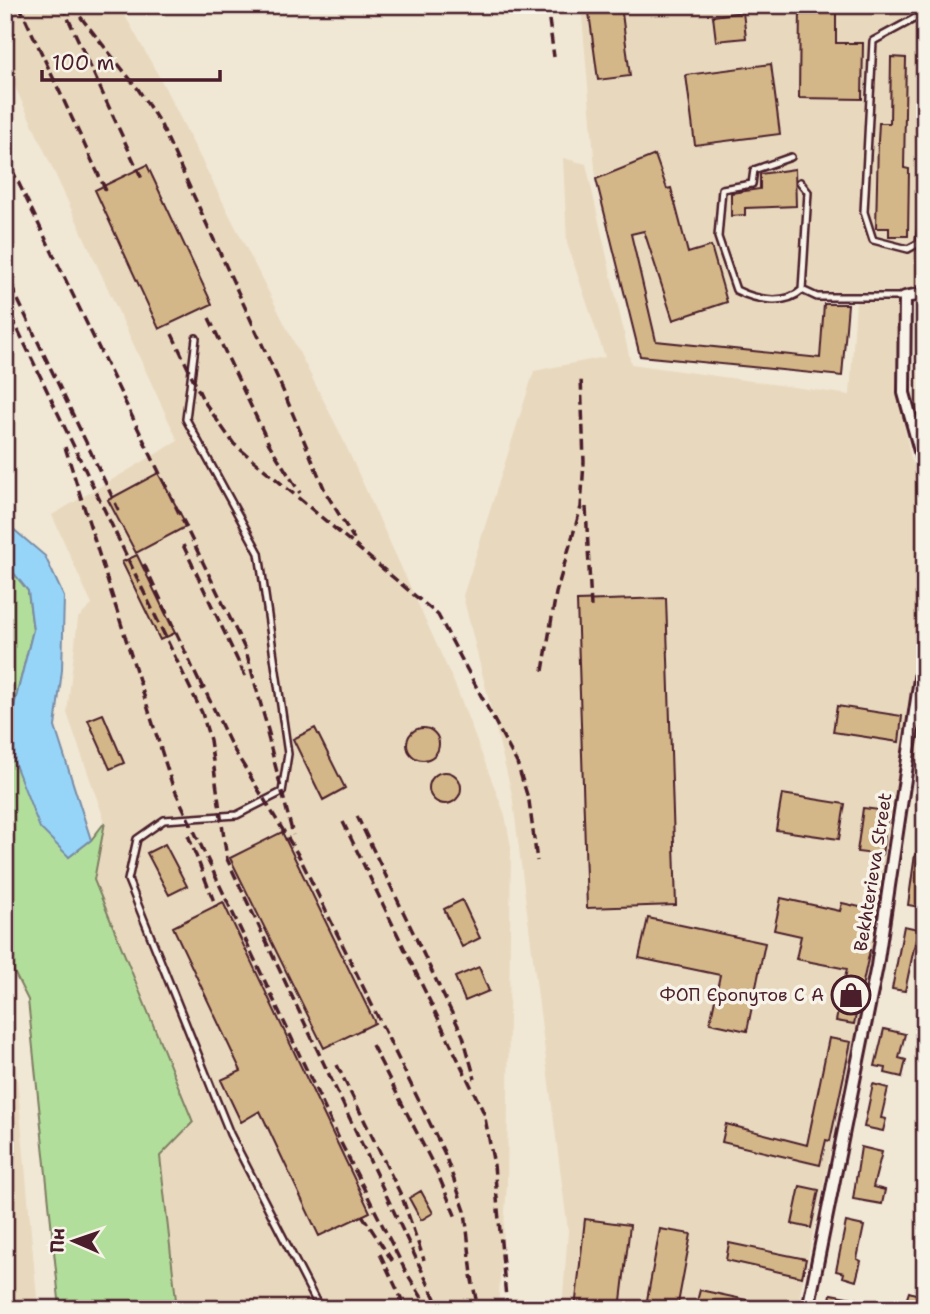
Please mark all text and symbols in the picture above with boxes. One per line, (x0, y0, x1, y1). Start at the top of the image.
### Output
scale bar (42, 38, 220, 82)
text: 100 m (52, 49, 115, 77)
street label: Bekhterieva Street (849, 791, 897, 953)
shop icon: ФОП Єропутов С А (830, 974, 872, 1016)
place label: ФОП Єропутов С А (660, 983, 824, 1007)
north arrow (38, 1206, 108, 1276)
text: Пн (45, 1227, 70, 1253)

